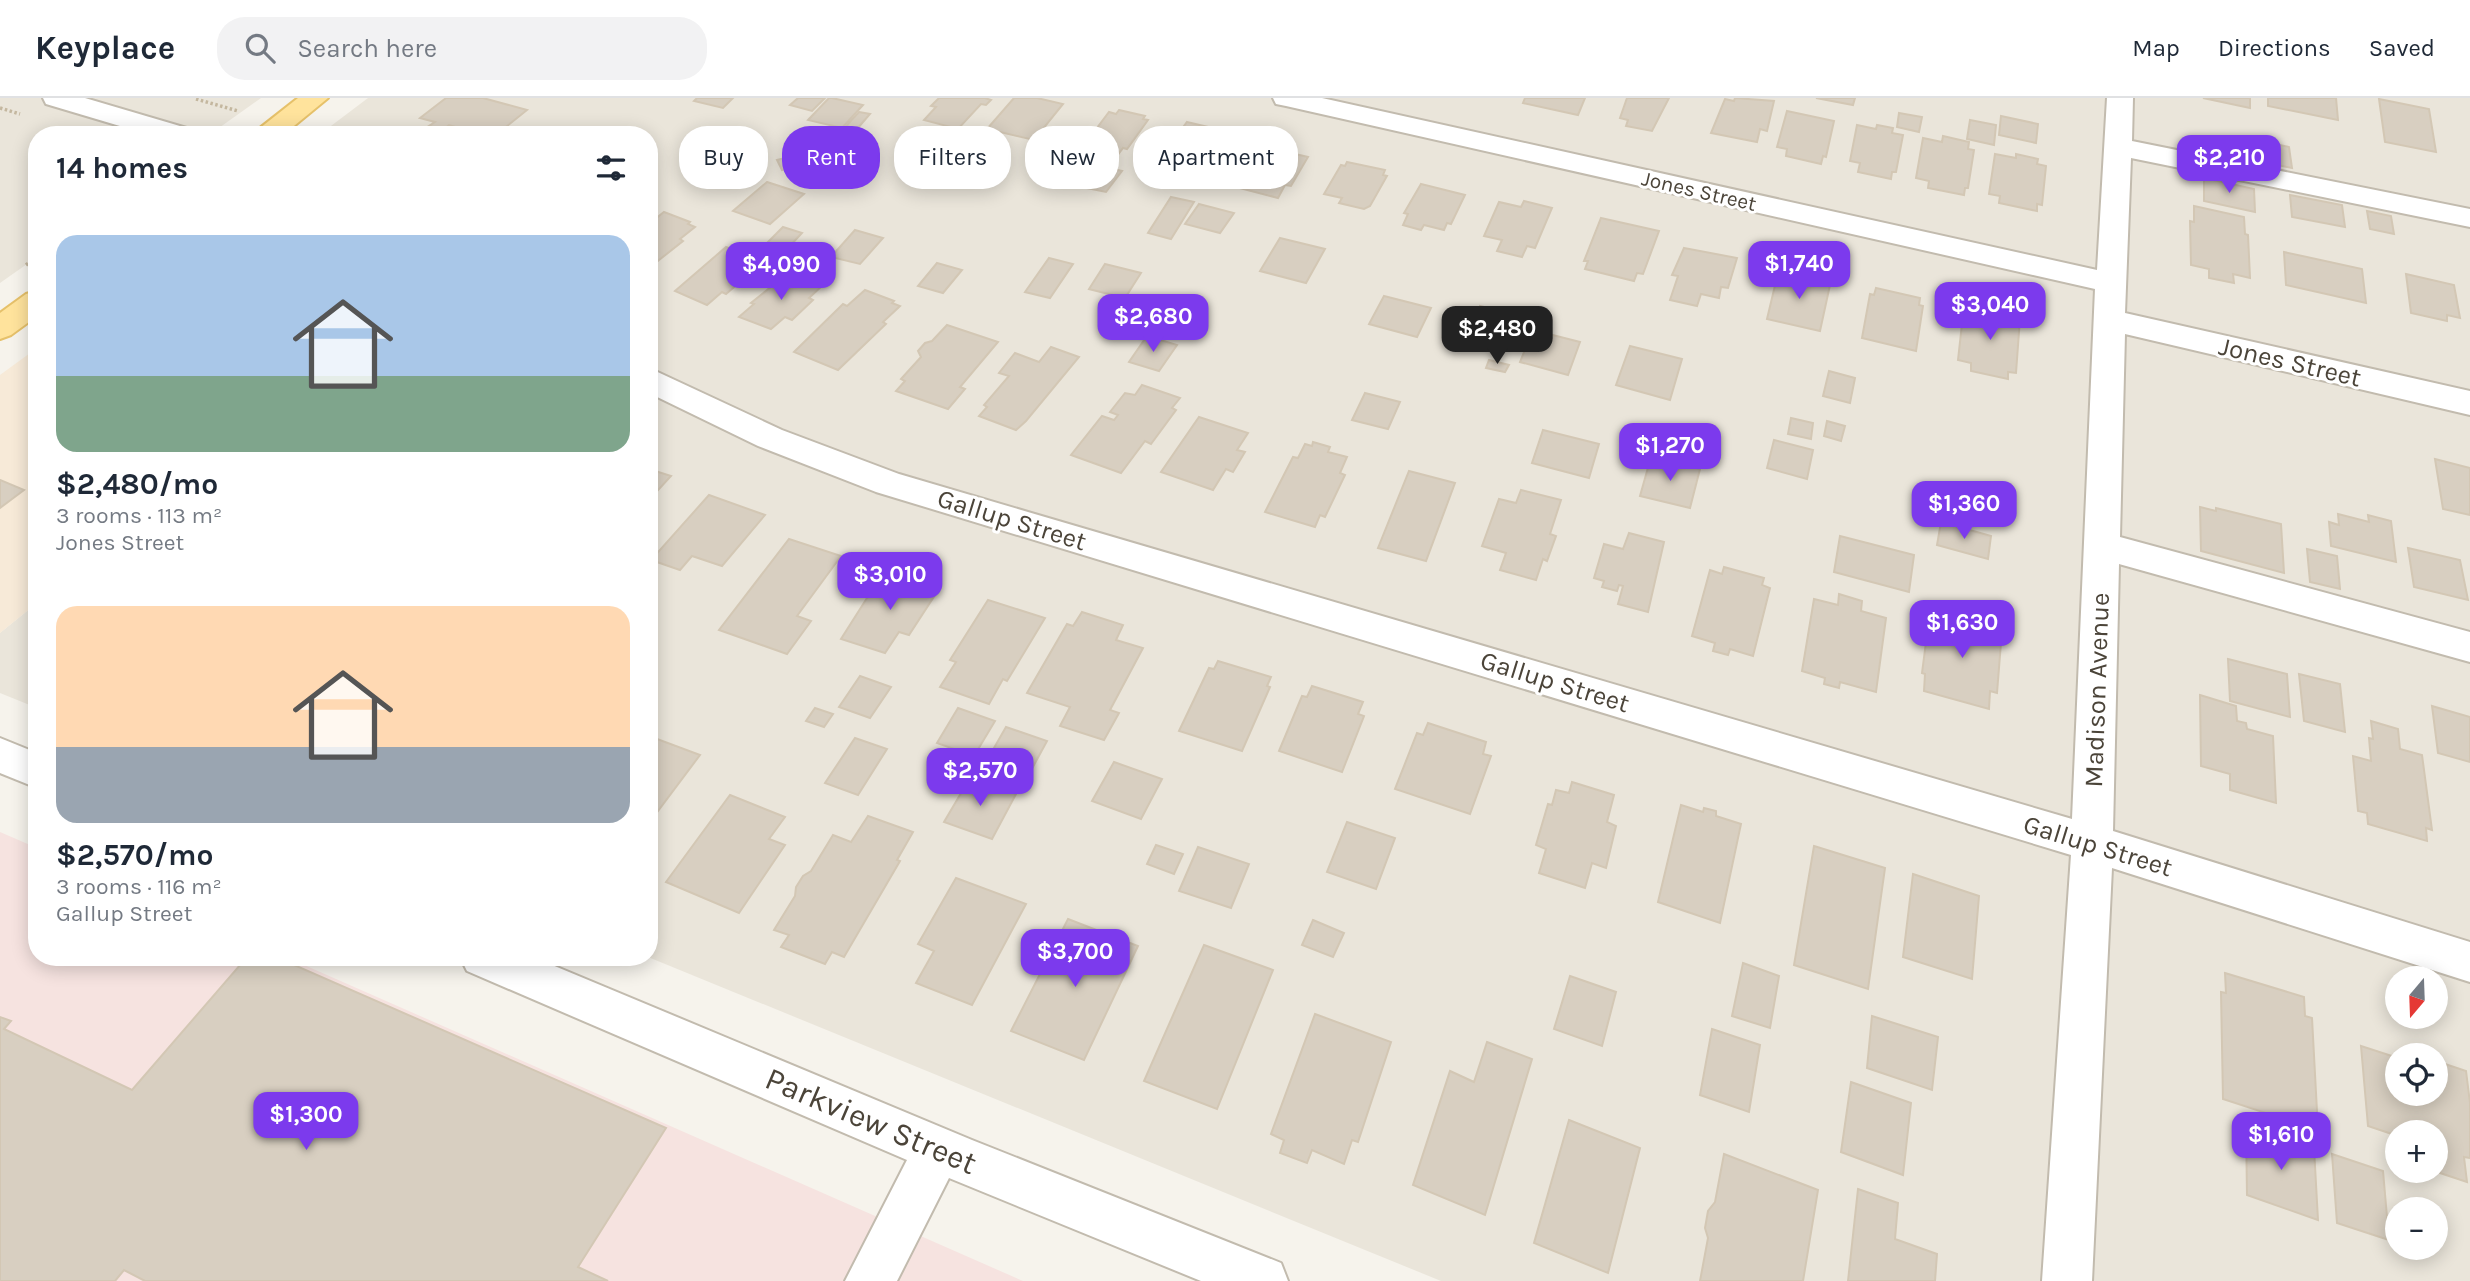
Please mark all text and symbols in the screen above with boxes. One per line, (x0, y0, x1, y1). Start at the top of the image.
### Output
search box (217, 17, 707, 80)
text: Keyplace (35, 29, 175, 67)
icon: search (241, 29, 279, 67)
text: Search here (297, 33, 437, 64)
text: Map (2132, 34, 2180, 62)
text: Directions (2218, 34, 2331, 62)
text: Saved (2369, 34, 2435, 62)
chip: Buy (679, 126, 768, 189)
chip: Rent (782, 126, 880, 189)
chip: Filters (894, 126, 1011, 189)
chip: New (1025, 126, 1119, 189)
chip: Apartment (1133, 126, 1298, 189)
pin: $2,210 (2172, 136, 2286, 195)
text: $2,210 (2193, 144, 2265, 171)
icon: filters (592, 149, 630, 187)
text: 14 homes (56, 150, 188, 186)
street label: Jones Street (1639, 166, 1759, 216)
pin: $4,090 (724, 242, 838, 302)
pin: $1,740 (1742, 242, 1856, 301)
text: $1,740 (1764, 250, 1834, 277)
text: $4,090 (742, 251, 820, 278)
icon: home (280, 281, 406, 407)
pin: $3,040 (1933, 282, 2047, 342)
text: $3,040 (1951, 291, 2029, 318)
pin: $2,680 (1096, 294, 1210, 354)
text: $2,680 (1114, 303, 1192, 330)
pin: $2,480 (1440, 306, 1554, 366)
text: $2,480 (1458, 315, 1536, 342)
street label: Jones Street (2216, 331, 2364, 393)
pin: $1,270 (1613, 424, 1727, 483)
text: $1,270 (1635, 432, 1705, 459)
text: $2,480/mo (56, 466, 218, 502)
pin: $1,360 (1907, 482, 2021, 541)
street label: Gallup Street (934, 483, 1090, 557)
text: $1,360 (1928, 490, 2000, 517)
text: 3 rooms · 113 m² (56, 502, 222, 529)
text: Jones Street (56, 529, 184, 556)
pin: $3,010 (833, 552, 947, 612)
text: $3,010 (853, 561, 927, 588)
street label: Madison Avenue (2078, 592, 2116, 788)
pin: $1,630 (1905, 601, 2019, 660)
text: $1,630 (1926, 609, 1998, 636)
street label: Gallup Street (1477, 645, 1633, 719)
icon: home (280, 652, 406, 778)
pin: $2,570 (923, 748, 1037, 808)
text: $2,570 (943, 757, 1017, 784)
street label: Gallup Street (2020, 809, 2176, 883)
text: $2,570/mo (56, 837, 213, 873)
text: 3 rooms · 116 m² (56, 873, 222, 900)
text: Gallup Street (56, 900, 192, 927)
pin: $3,700 (1018, 930, 1132, 989)
text: $3,700 (1037, 938, 1113, 965)
north arrow (2385, 966, 2448, 1029)
map controls (2385, 966, 2448, 1260)
button: locate (2385, 1043, 2448, 1106)
street label: Parkview Street (760, 1060, 982, 1182)
pin: $1,300 (249, 1093, 363, 1152)
text: $1,300 (269, 1101, 343, 1128)
pin: $1,610 (2224, 1112, 2338, 1172)
button: + (2385, 1120, 2448, 1183)
text: $1,610 (2248, 1121, 2314, 1148)
button: − (2385, 1197, 2448, 1260)

